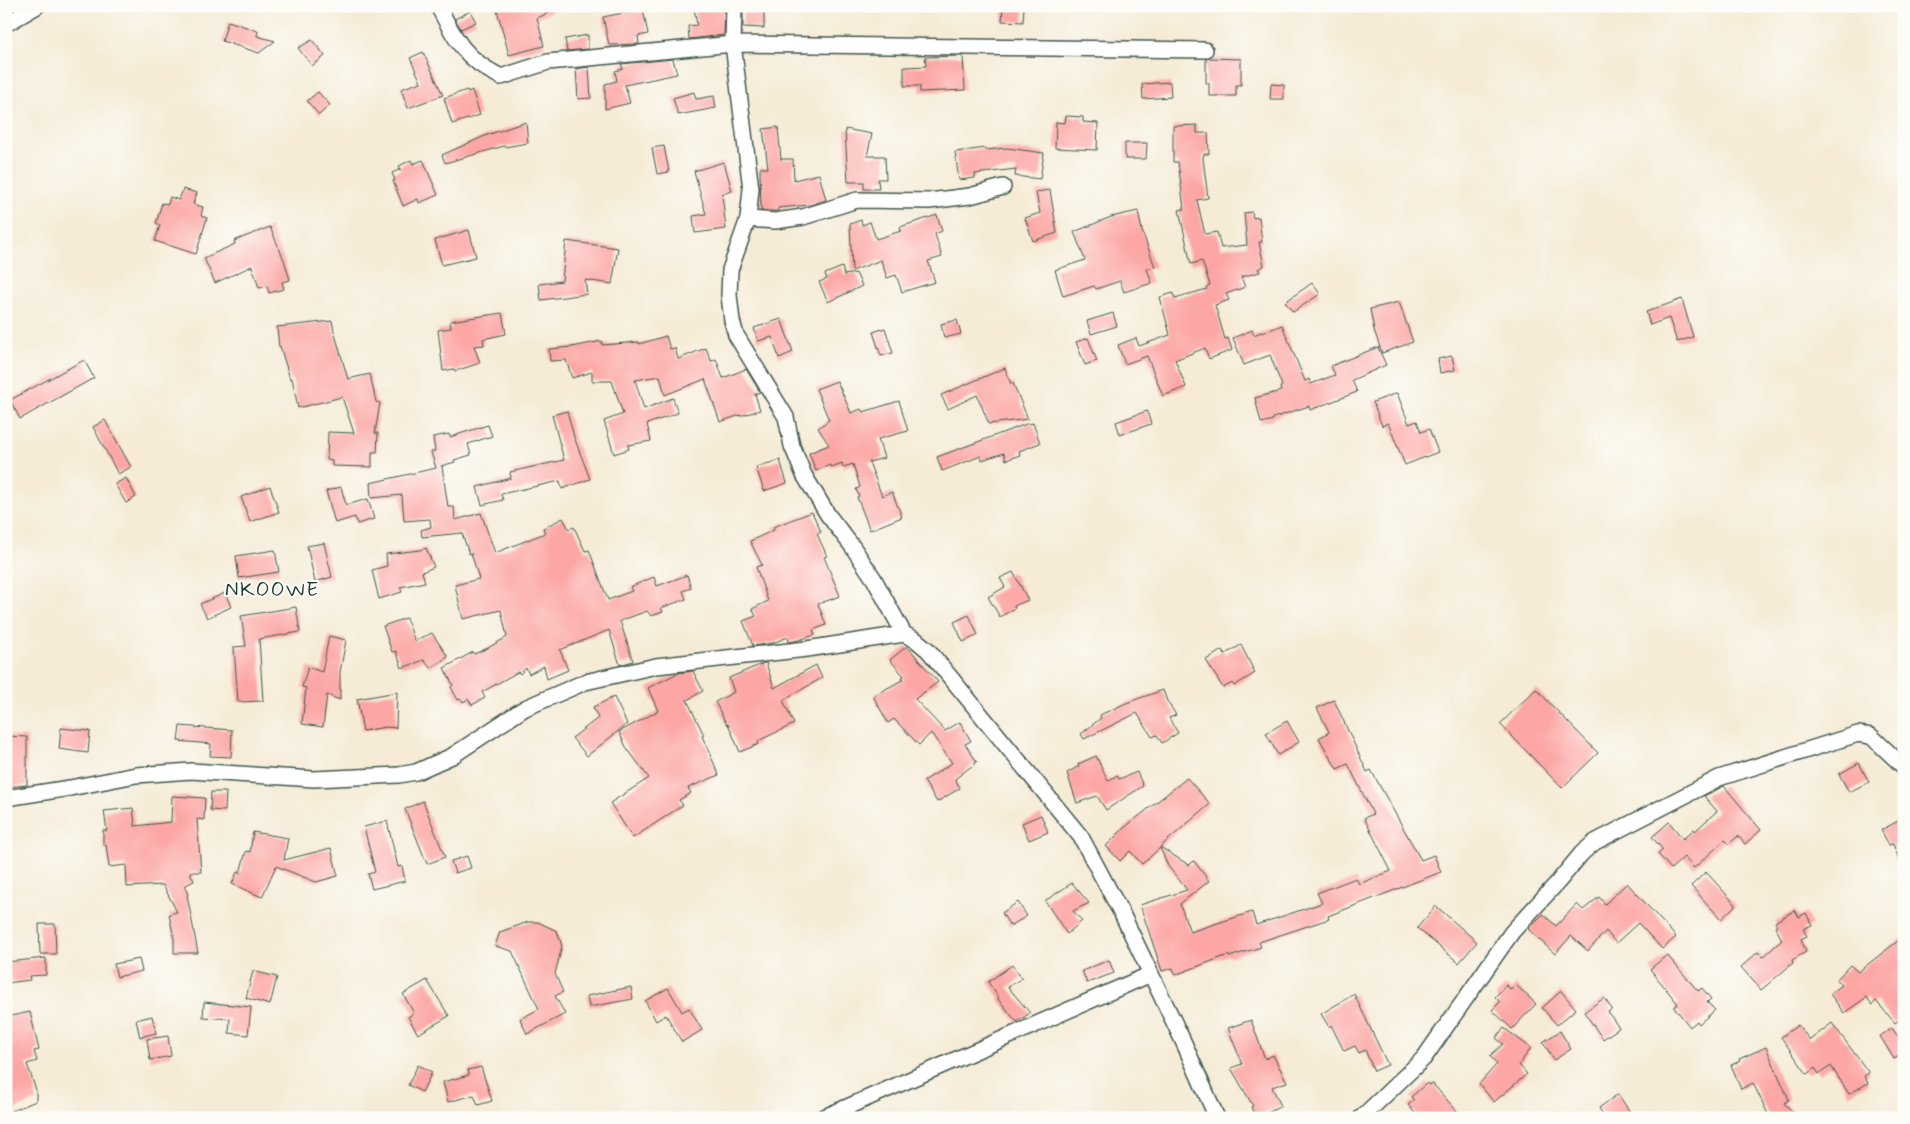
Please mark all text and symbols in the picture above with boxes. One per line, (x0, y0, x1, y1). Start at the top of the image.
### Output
district label: NKOOWE (225, 576, 319, 604)

